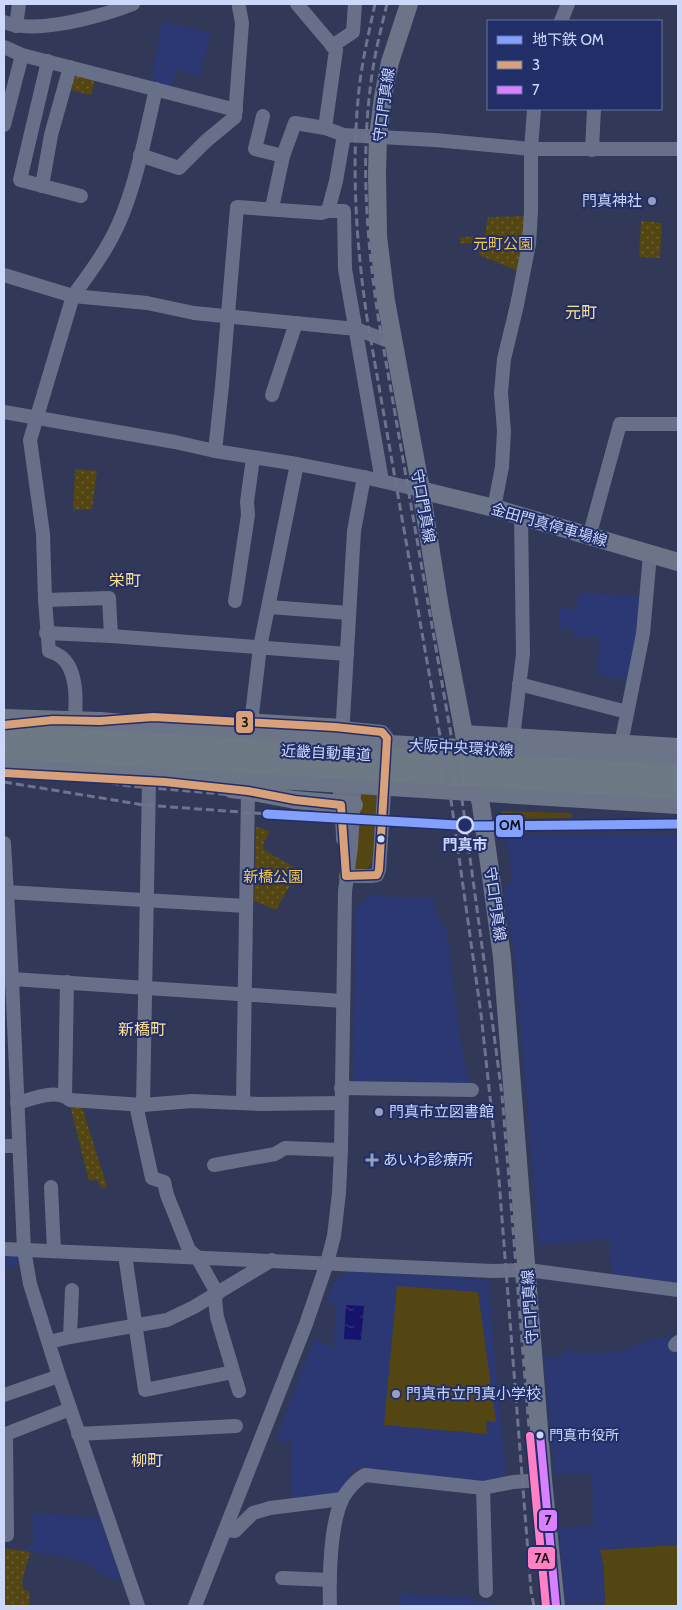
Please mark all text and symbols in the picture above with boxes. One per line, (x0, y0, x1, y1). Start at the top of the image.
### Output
legend (487, 20, 662, 110)
text: 地下鉄 OM (532, 31, 604, 49)
text: 3 (532, 56, 540, 74)
street label: 守口門真線 (370, 67, 398, 143)
text: 7 (532, 81, 540, 99)
place label: 門真神社 (582, 192, 642, 210)
marker: 門真神社 (646, 195, 658, 207)
park label: 元町公園 (473, 235, 533, 253)
district label: 元町 (565, 303, 597, 322)
street label: 守口門真線 (408, 467, 438, 545)
street label: 金田門真停車場線 (489, 500, 609, 550)
district label: 栄町 (109, 571, 141, 590)
line badge: 3 (235, 710, 254, 734)
text: 3 (241, 713, 249, 731)
street label: 大阪中央環状線 (408, 736, 514, 760)
street label: 近畿自動車道 (281, 742, 371, 764)
line badge: OM (495, 814, 524, 838)
marker: 門真市 (456, 816, 474, 834)
text: OM (499, 816, 521, 834)
unlabelled marker (376, 834, 386, 844)
place label: 門真市 (442, 836, 488, 854)
street label: 守口門真線 (481, 866, 509, 942)
park label: 新橋公園 (243, 868, 303, 886)
district label: 新橋町 (118, 1020, 166, 1039)
place label: 門真市立図書館 (389, 1103, 494, 1121)
marker: 門真市立図書館 (373, 1106, 385, 1118)
place label: あいわ診療所 (383, 1151, 473, 1169)
marker: あいわ診療所 (365, 1153, 379, 1167)
street label: 守口門真線 (518, 1269, 542, 1345)
place label: 門真市立門真小学校 (406, 1385, 541, 1403)
marker: 門真市立門真小学校 (390, 1388, 402, 1400)
place label: 門真市役所 (549, 1426, 619, 1444)
marker: 門真市役所 (535, 1430, 545, 1440)
district label: 柳町 (131, 1451, 163, 1470)
line badge: 7 (538, 1509, 558, 1532)
text: 7 (544, 1511, 552, 1529)
line badge: 7A (527, 1546, 556, 1570)
text: 7A (534, 1549, 550, 1567)

